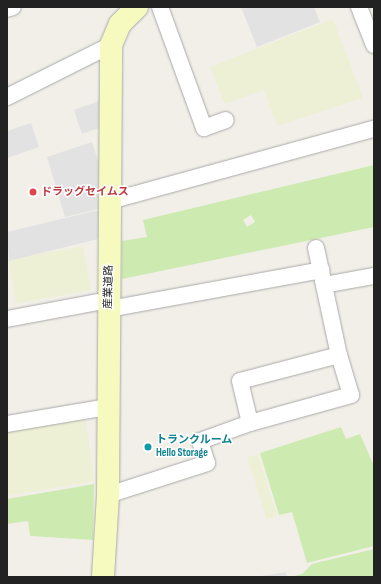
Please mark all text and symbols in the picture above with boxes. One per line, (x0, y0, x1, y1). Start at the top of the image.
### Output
place label: ドラッグセイムス (41, 185, 129, 199)
marker: ドラッグセイムス (28, 187, 38, 197)
street label: 産業道路 (102, 265, 116, 309)
place label: トランクルーム Hello Storage (156, 434, 233, 460)
marker: トランクルーム Hello Storage (143, 442, 153, 452)

